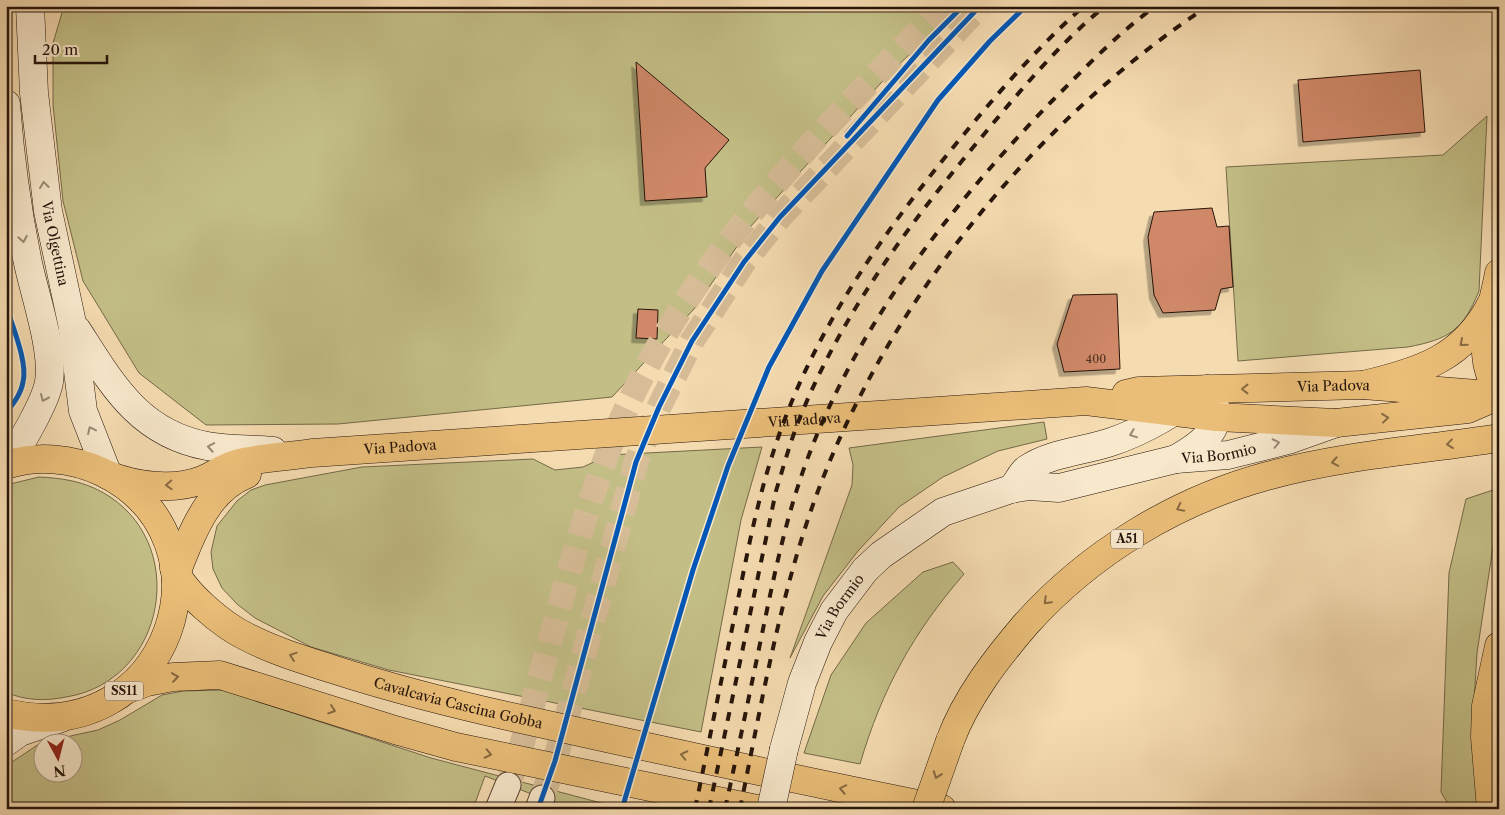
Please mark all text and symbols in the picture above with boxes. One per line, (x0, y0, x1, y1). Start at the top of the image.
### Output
scale bar (35, 32, 108, 64)
text: 20 m (42, 40, 78, 59)
one-way arrow (40, 181, 50, 189)
street label: Via Olgettina (38, 199, 73, 288)
one-way arrow (18, 235, 28, 243)
one-way arrow (1459, 337, 1468, 346)
house number: 400 (1086, 352, 1106, 366)
street label: Via Padova (1296, 376, 1371, 396)
one-way arrow (1241, 384, 1248, 394)
one-way arrow (39, 393, 50, 402)
street label: Via Padova (766, 408, 842, 431)
one-way arrow (1381, 413, 1389, 424)
one-way arrow (87, 426, 97, 435)
one-way arrow (1129, 428, 1137, 438)
street label: Via Padova (362, 436, 438, 459)
one-way arrow (1271, 438, 1280, 449)
one-way arrow (1446, 438, 1454, 449)
street label: Via Bormio (1180, 439, 1258, 468)
one-way arrow (206, 442, 215, 452)
one-way arrow (1331, 456, 1339, 466)
one-way arrow (164, 480, 172, 491)
one-way arrow (1176, 502, 1185, 512)
road number: A51 (1111, 530, 1143, 548)
street label: Via Bormio (811, 570, 868, 644)
one-way arrow (1044, 595, 1053, 604)
one-way arrow (290, 652, 298, 662)
one-way arrow (172, 672, 180, 683)
street label: Cavalcavia Cascina Gobba (372, 673, 545, 733)
road number: SS11 (105, 681, 143, 700)
one-way arrow (327, 704, 336, 714)
north arrow (32, 732, 82, 782)
one-way arrow (484, 748, 493, 758)
one-way arrow (680, 750, 689, 761)
text: N (52, 761, 67, 781)
one-way arrow (933, 770, 943, 778)
one-way arrow (839, 784, 848, 795)

